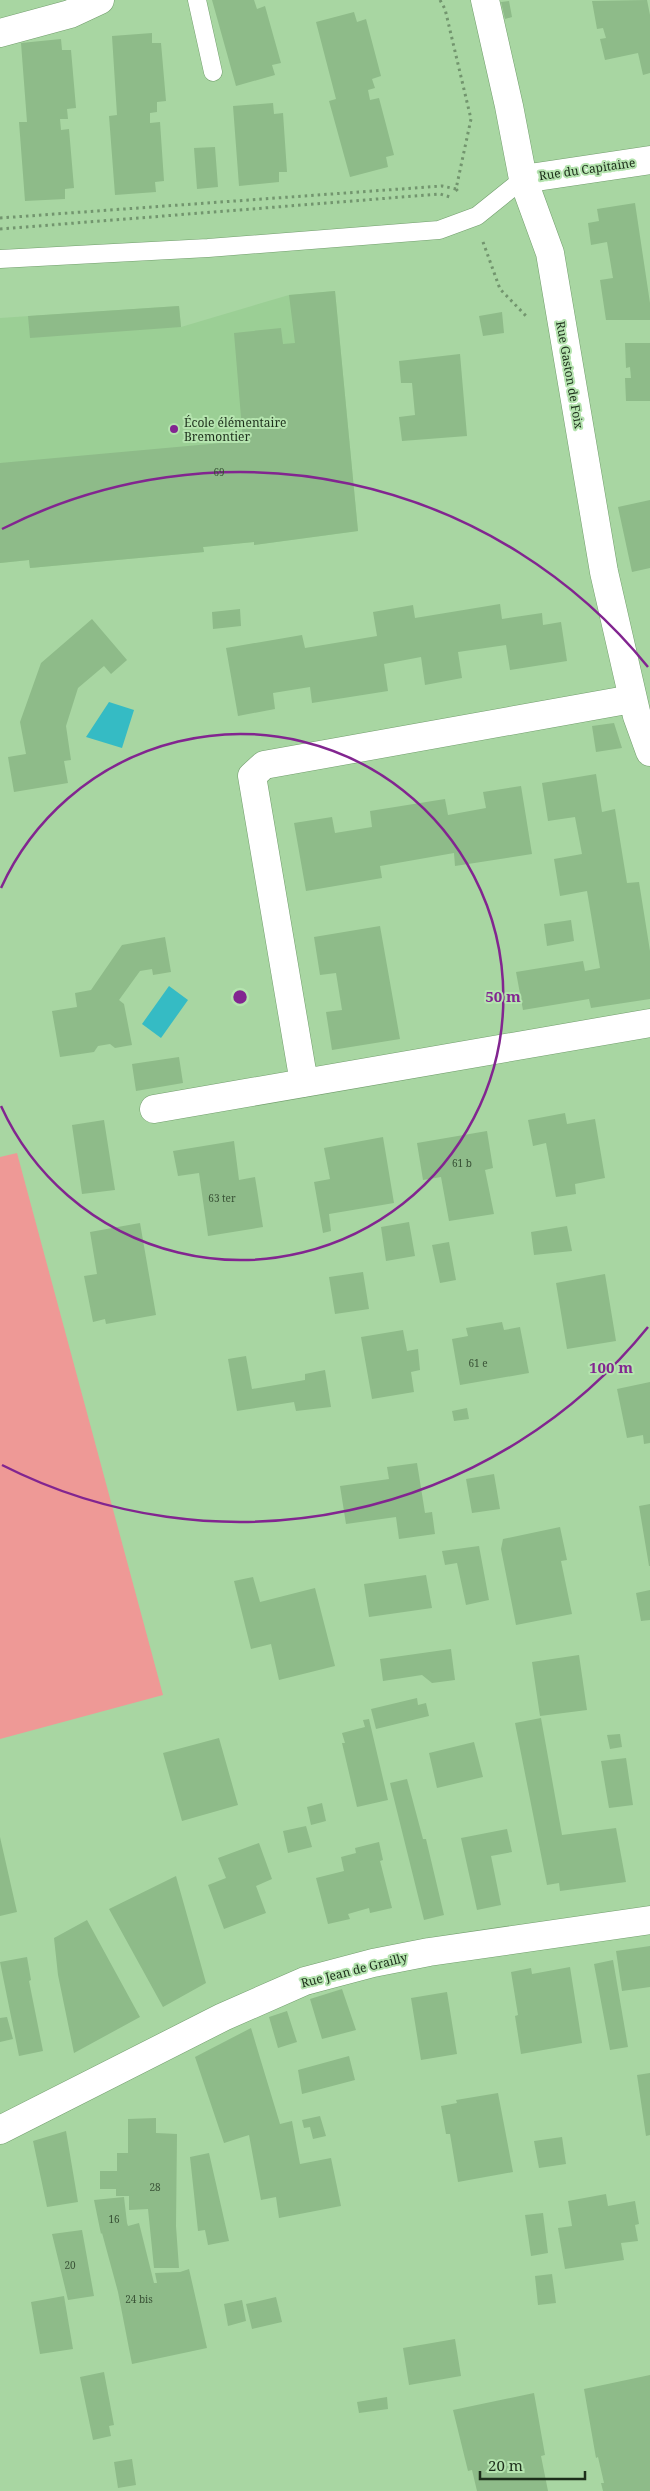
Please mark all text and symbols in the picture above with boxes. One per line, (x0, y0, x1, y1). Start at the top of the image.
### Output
street label: Rue du Capitaine (538, 154, 636, 184)
street label: Rue Gaston de Foix (552, 320, 588, 430)
place label: École élémentaire Bremontier (184, 414, 287, 445)
marker: École élémentaire Bremontier (168, 423, 180, 435)
house number: 69 (213, 465, 225, 479)
text: 50 m (485, 986, 521, 1006)
centre of rings (231, 988, 249, 1006)
house number: 61 b (452, 1156, 472, 1170)
house number: 63 ter (208, 1191, 236, 1205)
house number: 61 e (468, 1356, 488, 1370)
text: 100 m (589, 1357, 633, 1377)
street label: Rue Jean de Grailly (299, 1949, 409, 1991)
house number: 28 (149, 2180, 161, 2194)
house number: 16 (108, 2212, 120, 2226)
house number: 20 (64, 2258, 76, 2272)
house number: 24 bis (125, 2292, 153, 2306)
scale bar (480, 2448, 585, 2480)
text: 20 m (488, 2455, 523, 2475)

